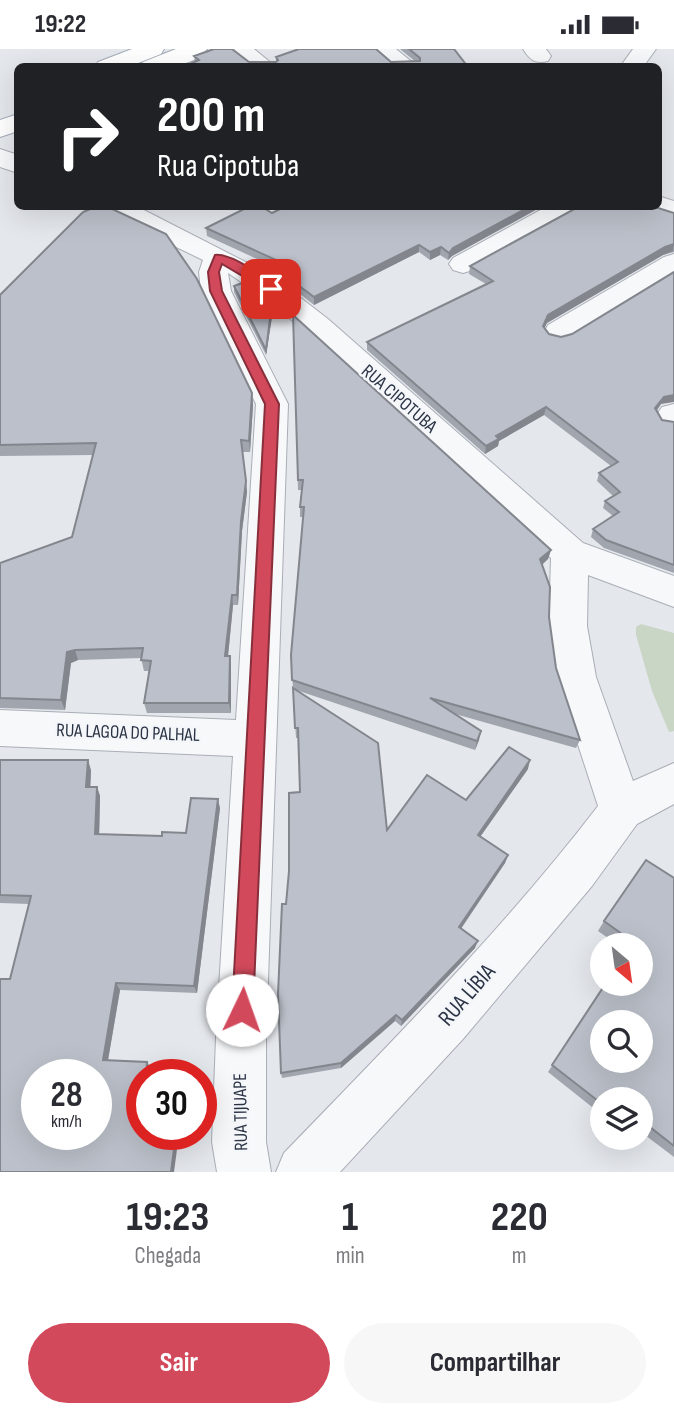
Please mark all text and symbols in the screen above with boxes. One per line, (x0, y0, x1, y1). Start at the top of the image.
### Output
text: 19:22 (35, 9, 86, 40)
text: 200 m (157, 87, 265, 146)
icon: right (42, 91, 133, 182)
text: Rua Cipotuba (157, 147, 299, 186)
pin (241, 259, 301, 319)
icon: arrive (252, 270, 290, 308)
street label: RUA CIPOTUBA (356, 360, 442, 439)
street label: RUA LAGOA DO PALHAL (56, 719, 200, 747)
north arrow (590, 933, 653, 996)
map controls (590, 933, 653, 1150)
street label: RUA LÍBIA (432, 958, 502, 1032)
position arrow (205, 973, 279, 1047)
button: search (590, 1010, 653, 1073)
speed limit sign: 30 (126, 1059, 217, 1150)
street label: RUA TIJUAPE (229, 1073, 253, 1151)
text: 28 (51, 1074, 82, 1117)
button: layers (590, 1087, 653, 1150)
text: km/h (51, 1111, 82, 1132)
text: 19:23 (126, 1192, 209, 1243)
text: 1 (342, 1192, 358, 1243)
text: 220 (491, 1192, 548, 1243)
text: Chegada (135, 1242, 201, 1270)
text: min (336, 1242, 365, 1270)
text: m (512, 1242, 527, 1270)
button: Sair (28, 1323, 330, 1403)
button: Compartilhar (344, 1323, 646, 1403)

